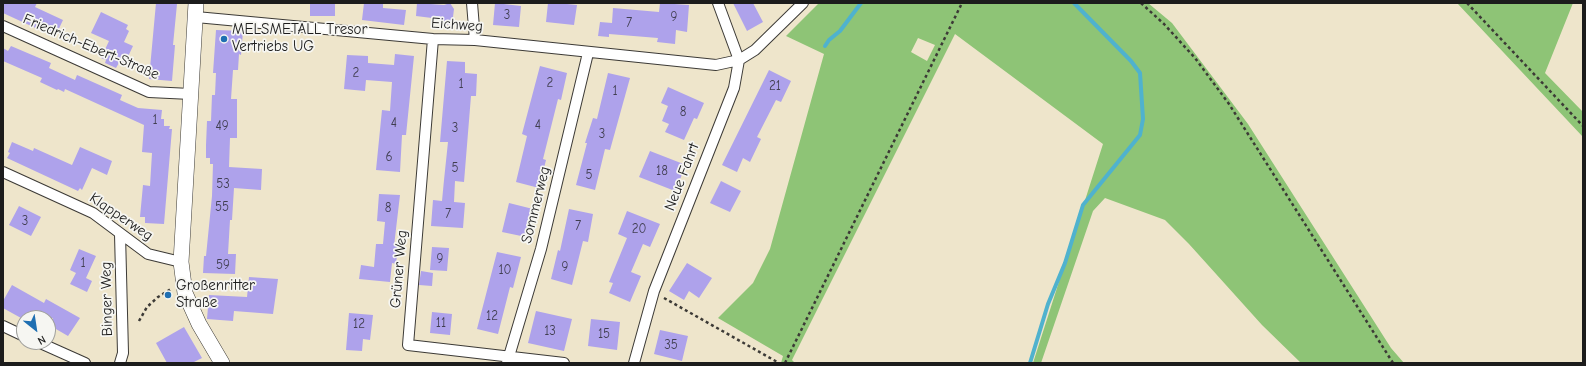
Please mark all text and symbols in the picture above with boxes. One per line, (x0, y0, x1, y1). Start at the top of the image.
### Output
house number: 3 (504, 7, 510, 23)
house number: 9 (671, 9, 677, 25)
street label: Friedrich-Ebert-Straße (20, 10, 162, 84)
street label: Eichweg (430, 14, 484, 36)
house number: 7 (626, 15, 632, 31)
place label: MELSMETALL Tresor Vertriebs UG (232, 21, 367, 56)
marker: MELSMETALL Tresor Vertriebs UG (219, 34, 229, 44)
house number: 2 (353, 65, 359, 81)
house number: 2 (547, 75, 553, 91)
house number: 1 (458, 76, 464, 92)
house number: 21 (769, 78, 781, 94)
house number: 1 (612, 83, 618, 99)
house number: 8 (680, 104, 686, 120)
house number: 1 (152, 112, 158, 128)
house number: 4 (391, 115, 397, 131)
house number: 4 (535, 117, 541, 133)
house number: 49 (215, 118, 229, 134)
house number: 3 (452, 120, 458, 136)
house number: 3 (599, 126, 605, 142)
street label: Neue Fahrt (661, 140, 703, 214)
house number: 6 (385, 149, 393, 165)
house number: 5 (451, 160, 459, 176)
house number: 18 (656, 163, 668, 179)
street label: Sommerweg (518, 165, 554, 245)
house number: 5 (585, 167, 593, 183)
house number: 53 (216, 176, 230, 192)
street label: Klapperweg (86, 189, 156, 245)
house number: 55 (215, 199, 229, 215)
house number: 8 (385, 200, 391, 216)
house number: 7 (445, 206, 451, 222)
house number: 3 (22, 213, 28, 229)
house number: 7 (575, 218, 581, 234)
house number: 20 (632, 221, 646, 237)
street label: Grüner Weg (387, 229, 411, 309)
house number: 9 (437, 251, 443, 267)
house number: 1 (80, 255, 86, 271)
house number: 59 (216, 257, 230, 273)
house number: 9 (562, 259, 568, 275)
street label: Binger Weg (97, 261, 117, 337)
house number: 10 (498, 262, 512, 278)
place label: Großenritter Straße (176, 277, 255, 312)
marker: Großenritter Straße (163, 290, 173, 300)
house number: 12 (486, 308, 498, 324)
north arrow (16, 310, 56, 350)
house number: 11 (436, 315, 446, 331)
house number: 12 (353, 316, 365, 332)
house number: 13 (544, 323, 556, 339)
house number: 15 (598, 326, 610, 342)
text: N (35, 333, 48, 347)
house number: 35 (664, 337, 678, 353)

